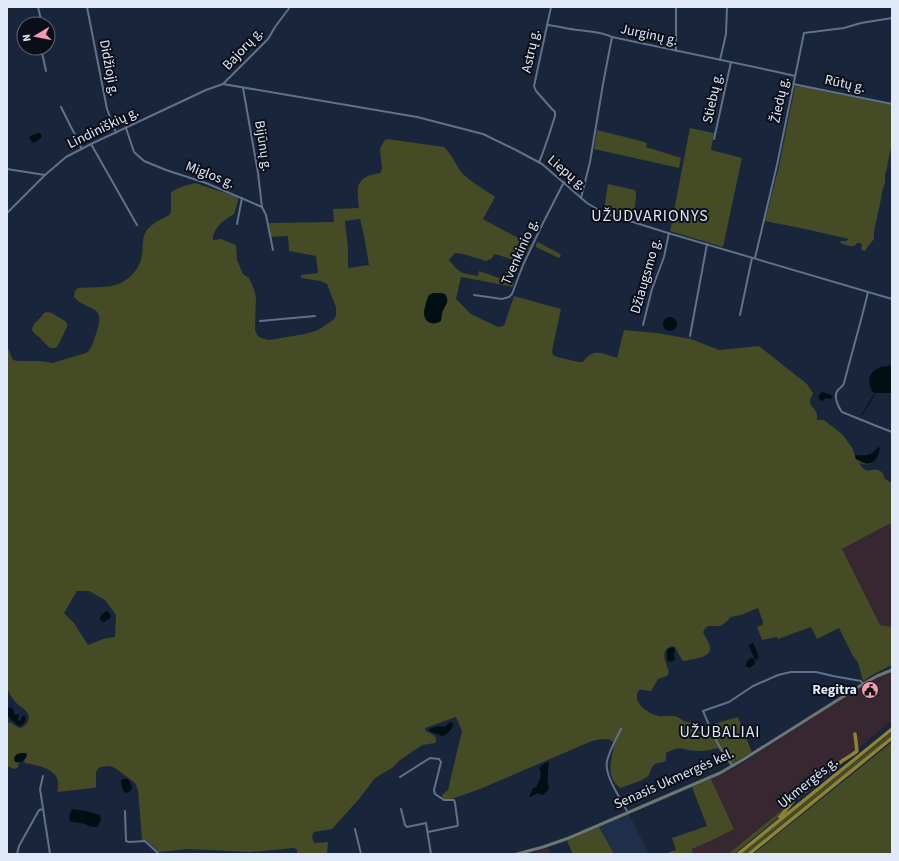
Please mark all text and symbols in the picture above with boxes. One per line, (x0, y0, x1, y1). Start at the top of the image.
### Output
north arrow (16, 16, 56, 56)
street label: Jurginų g. (618, 19, 680, 51)
street label: Bajorų g. (218, 23, 268, 75)
street label: Astrų g. (517, 27, 545, 75)
text: N (19, 33, 35, 43)
street label: Didžioji g. (94, 38, 124, 98)
street label: Rūtų g. (823, 70, 867, 98)
street label: Stiebų g. (698, 71, 728, 125)
street label: Žiedų g. (765, 75, 795, 125)
street label: Lindiniškių g. (64, 102, 142, 154)
street label: Bijūnų g. (249, 119, 277, 173)
street label: Liepų g. (543, 151, 591, 195)
street label: Miglos g. (183, 157, 237, 193)
district label: UŽUDVARIONYS (591, 205, 709, 227)
street label: Tvenkinio g. (497, 216, 543, 288)
street label: Džiaugsmo g. (626, 236, 666, 316)
place label: Regitra (812, 680, 857, 700)
public building icon: Regitra (860, 680, 880, 700)
district label: UŽUBALIAI (679, 721, 761, 743)
street label: Senasis Ukmergės kel. (611, 744, 737, 814)
street label: Ukmergės g. (774, 752, 842, 814)

